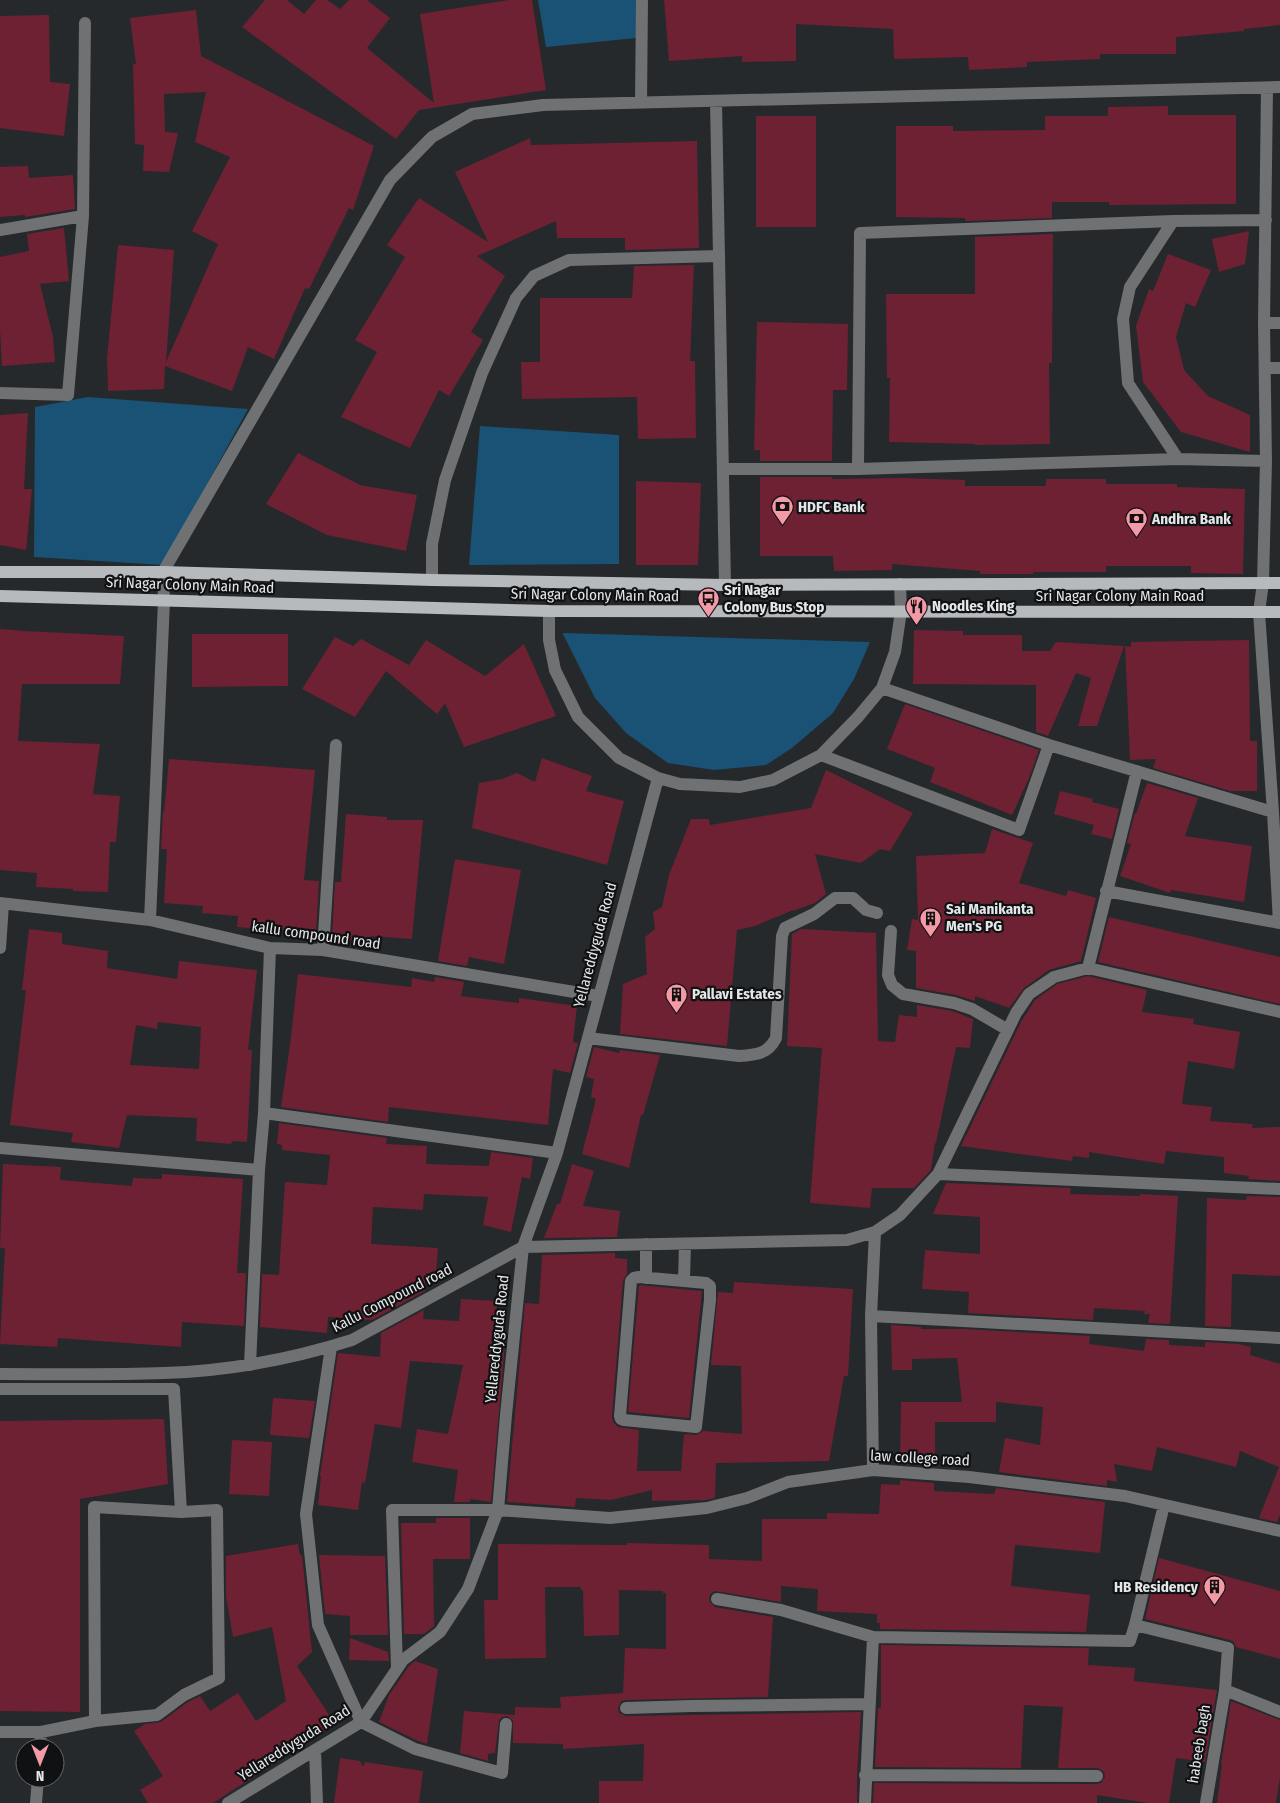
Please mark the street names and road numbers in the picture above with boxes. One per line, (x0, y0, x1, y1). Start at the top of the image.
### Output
street label: Sri Nagar Colony Main Road (105, 573, 275, 597)
street label: Sri Nagar Colony Main Road (511, 585, 679, 605)
street label: Sri Nagar Colony Main Road (1036, 587, 1204, 605)
street label: Yellareddyguda Road (570, 880, 620, 1010)
street label: kallu compound road (250, 917, 382, 953)
street label: Kallu Compound road (329, 1260, 455, 1336)
street label: Yellareddyguda Road (481, 1274, 513, 1404)
street label: law college road (870, 1446, 970, 1470)
street label: Yellareddyguda Road (235, 1701, 353, 1785)
street label: habeeb bagh (1184, 1703, 1214, 1785)

